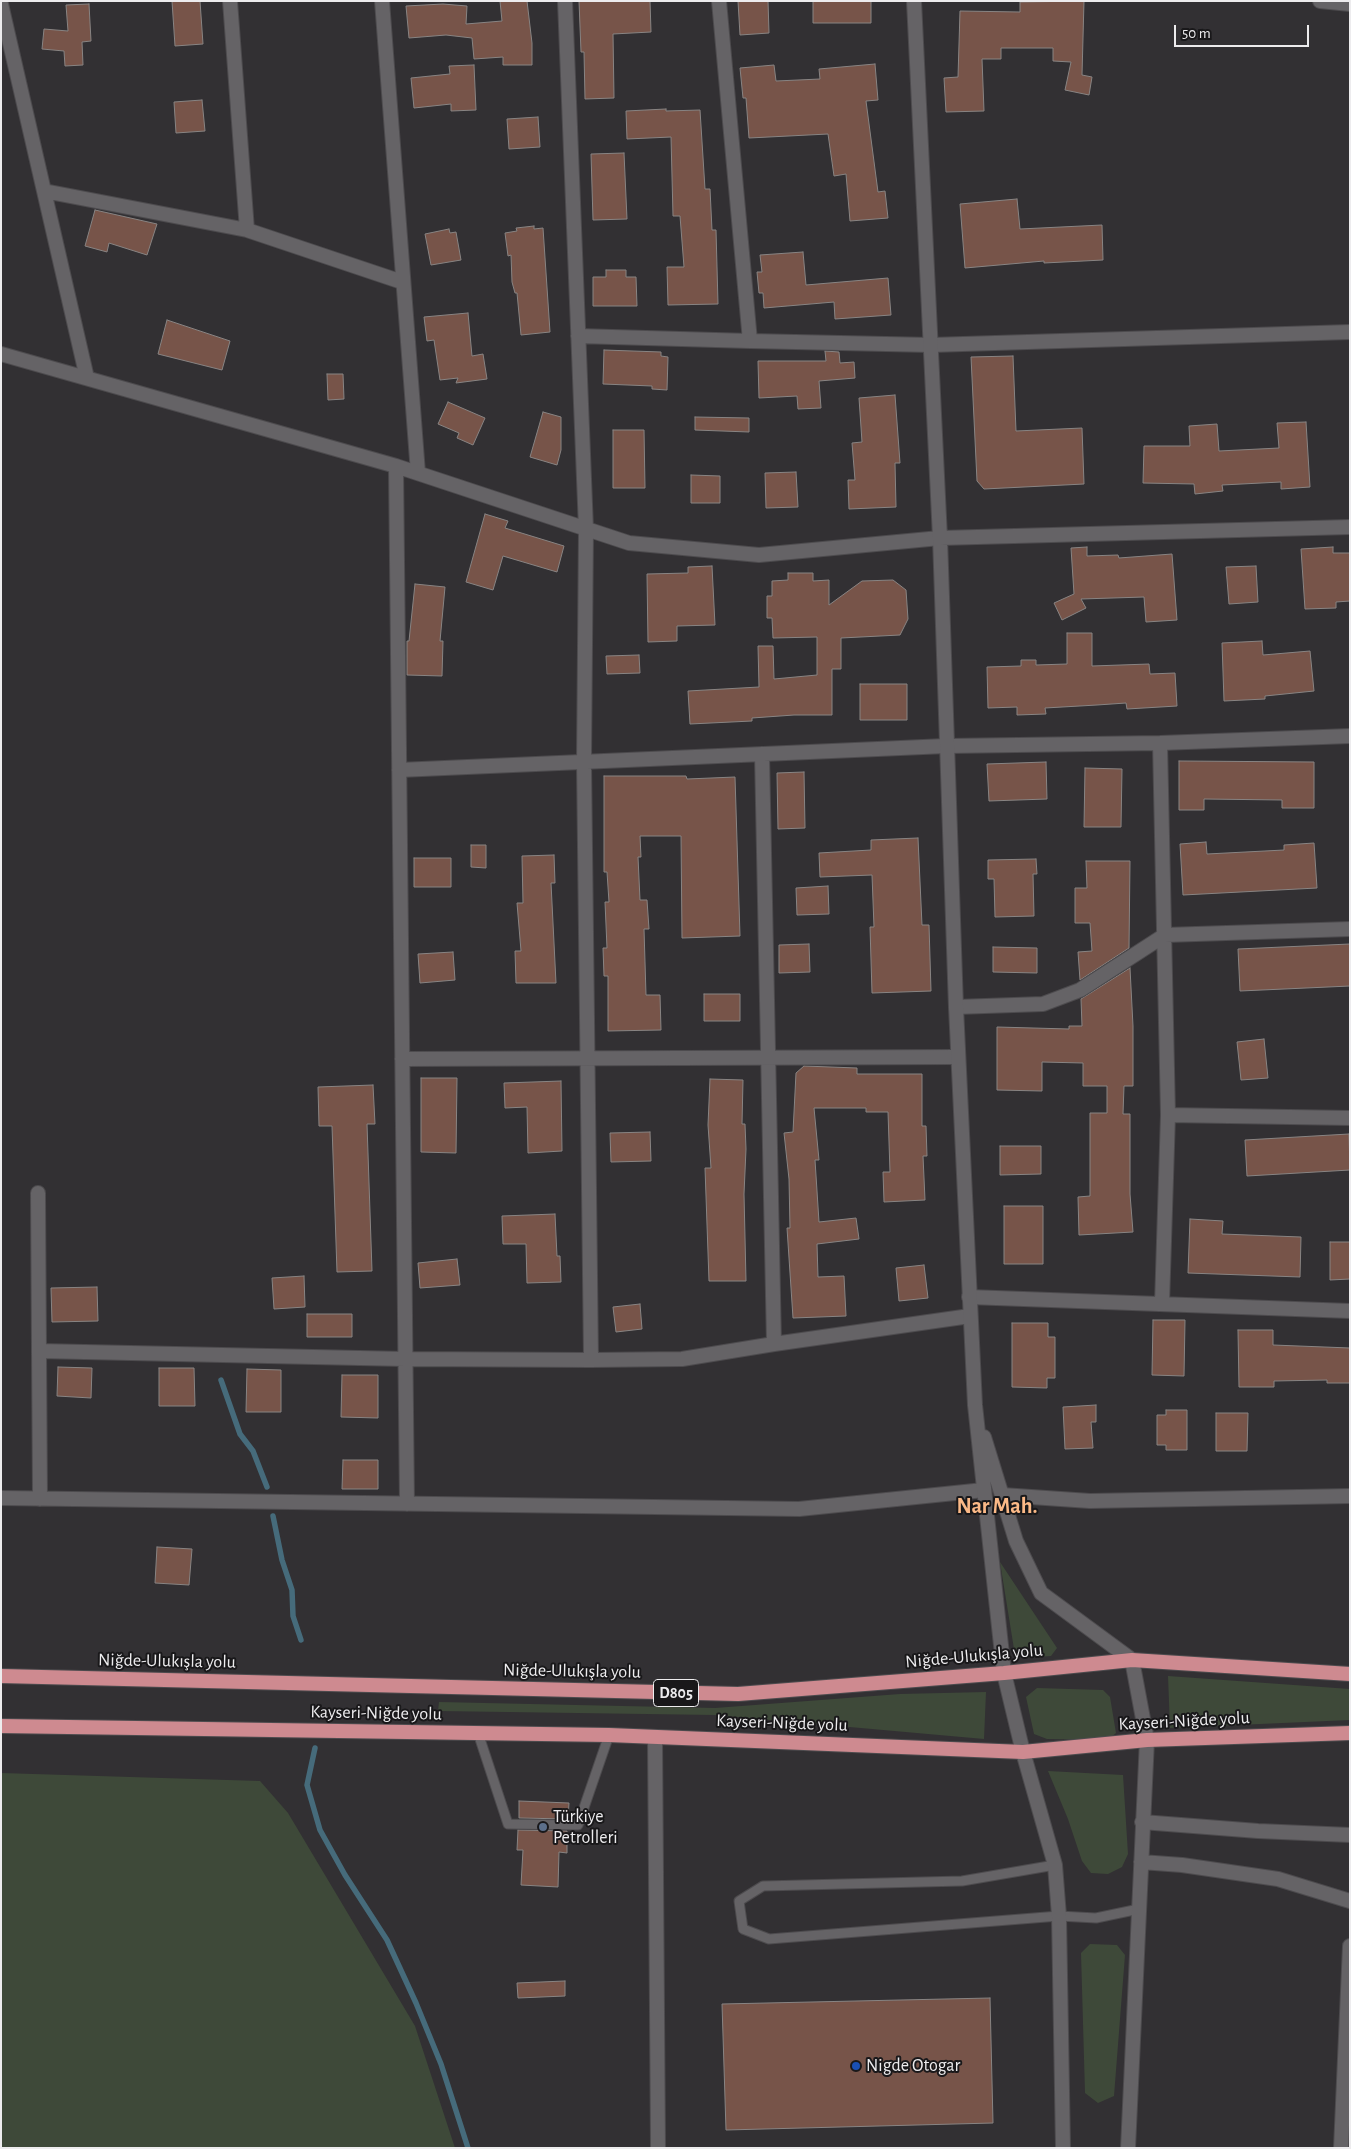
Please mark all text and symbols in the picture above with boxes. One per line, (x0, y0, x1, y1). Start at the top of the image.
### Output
scale bar (1176, 15, 1311, 47)
text: 50 m (1182, 26, 1211, 41)
district label: Nar Mah. (956, 1493, 1038, 1519)
street label: Niğde-Ulukışla yolu (904, 1639, 1044, 1673)
street label: Niğde-Ulukışla yolu (98, 1649, 236, 1673)
street label: Niğde-Ulukışla yolu (503, 1659, 641, 1683)
road number: D805 (654, 1680, 698, 1706)
street label: Kayseri-Niğde yolu (310, 1701, 442, 1725)
street label: Kayseri-Niğde yolu (1118, 1707, 1250, 1735)
street label: Kayseri-Niğde yolu (716, 1710, 848, 1736)
place label: Türkiye Petrolleri (553, 1806, 618, 1848)
marker: Türkiye Petrolleri (537, 1821, 549, 1833)
place label: Nigde Otogar (866, 2055, 960, 2077)
marker: Nigde Otogar (850, 2060, 862, 2072)

